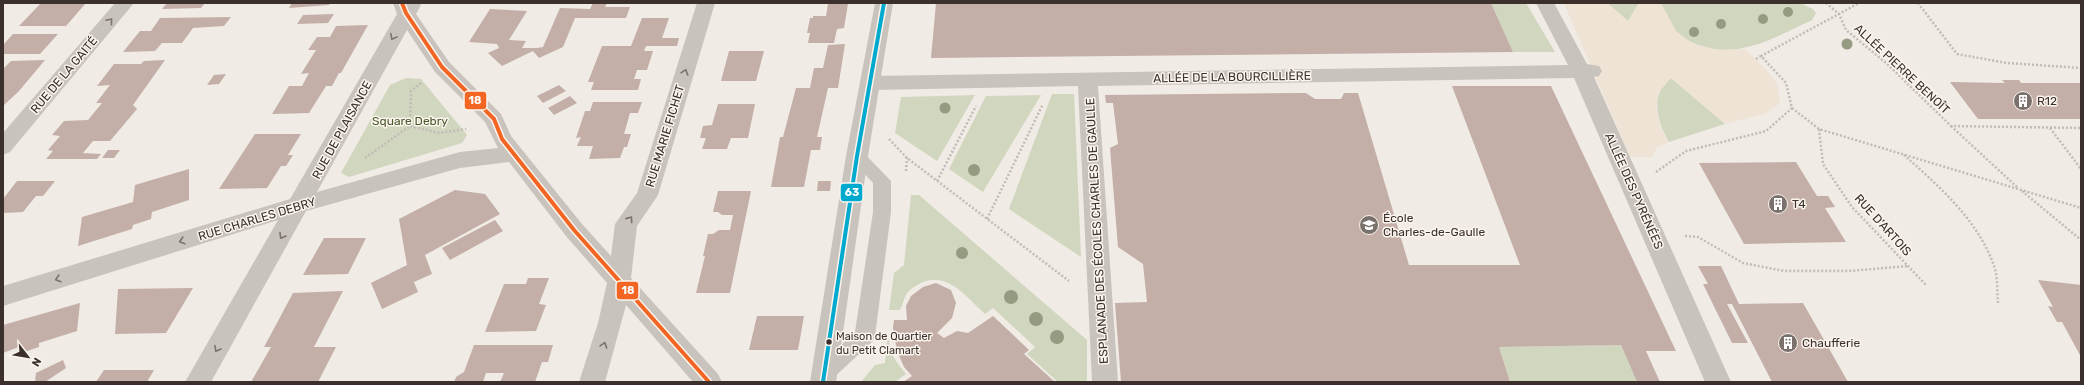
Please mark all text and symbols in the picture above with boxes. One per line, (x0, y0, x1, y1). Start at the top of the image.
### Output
one-way arrow (105, 19, 112, 26)
street label: ALLÉE PIERRE BENOÎT (1851, 21, 1953, 117)
one-way arrow (390, 33, 398, 40)
street label: RUE DE LA GAITÉ (28, 34, 100, 116)
one-way arrow (680, 68, 689, 75)
street label: ALLÉE DE LA BOURCILLIÈRE (1153, 69, 1311, 85)
street label: RUE DE PLAISANCE (309, 79, 375, 181)
street label: RUE MARIE FICHET (643, 83, 687, 189)
building icon: R12 (2012, 90, 2034, 112)
line badge: 18 (464, 91, 487, 110)
text: 18 (469, 94, 481, 107)
place label: R12 (2037, 94, 2057, 108)
street label: ESPLANADE DES ÉCOLES CHARLES DE GAULLE (1083, 98, 1111, 364)
park label: Square Debry (372, 114, 448, 128)
street label: ALLÉE DES PYRÉNÉES (1602, 131, 1666, 251)
line badge: 63 (840, 183, 863, 202)
text: 63 (845, 186, 859, 199)
street label: RUE D'ARTOIS (1852, 191, 1914, 259)
building icon: T4 (1767, 193, 1789, 215)
street label: RUE CHARLES DEBRY (196, 194, 318, 244)
place label: T4 (1792, 197, 1806, 211)
place label: École Charles-de-Gaulle (1383, 211, 1485, 239)
school or university icon: École Charles-de-Gaulle (1358, 214, 1380, 236)
one-way arrow (625, 216, 632, 223)
one-way arrow (280, 232, 287, 239)
one-way arrow (179, 236, 186, 245)
one-way arrow (54, 274, 61, 283)
line badge: 18 (616, 281, 639, 300)
text: 18 (622, 284, 634, 297)
place label: Maison de Quartier du Petit Clamart (836, 330, 933, 357)
building icon: Chaufferie (1777, 332, 1799, 354)
place label: Chaufferie (1802, 336, 1861, 350)
north arrow (8, 337, 48, 377)
marker: Maison de Quartier du Petit Clamart (824, 337, 834, 347)
one-way arrow (599, 342, 607, 349)
one-way arrow (215, 345, 222, 352)
text: N (28, 355, 44, 369)

